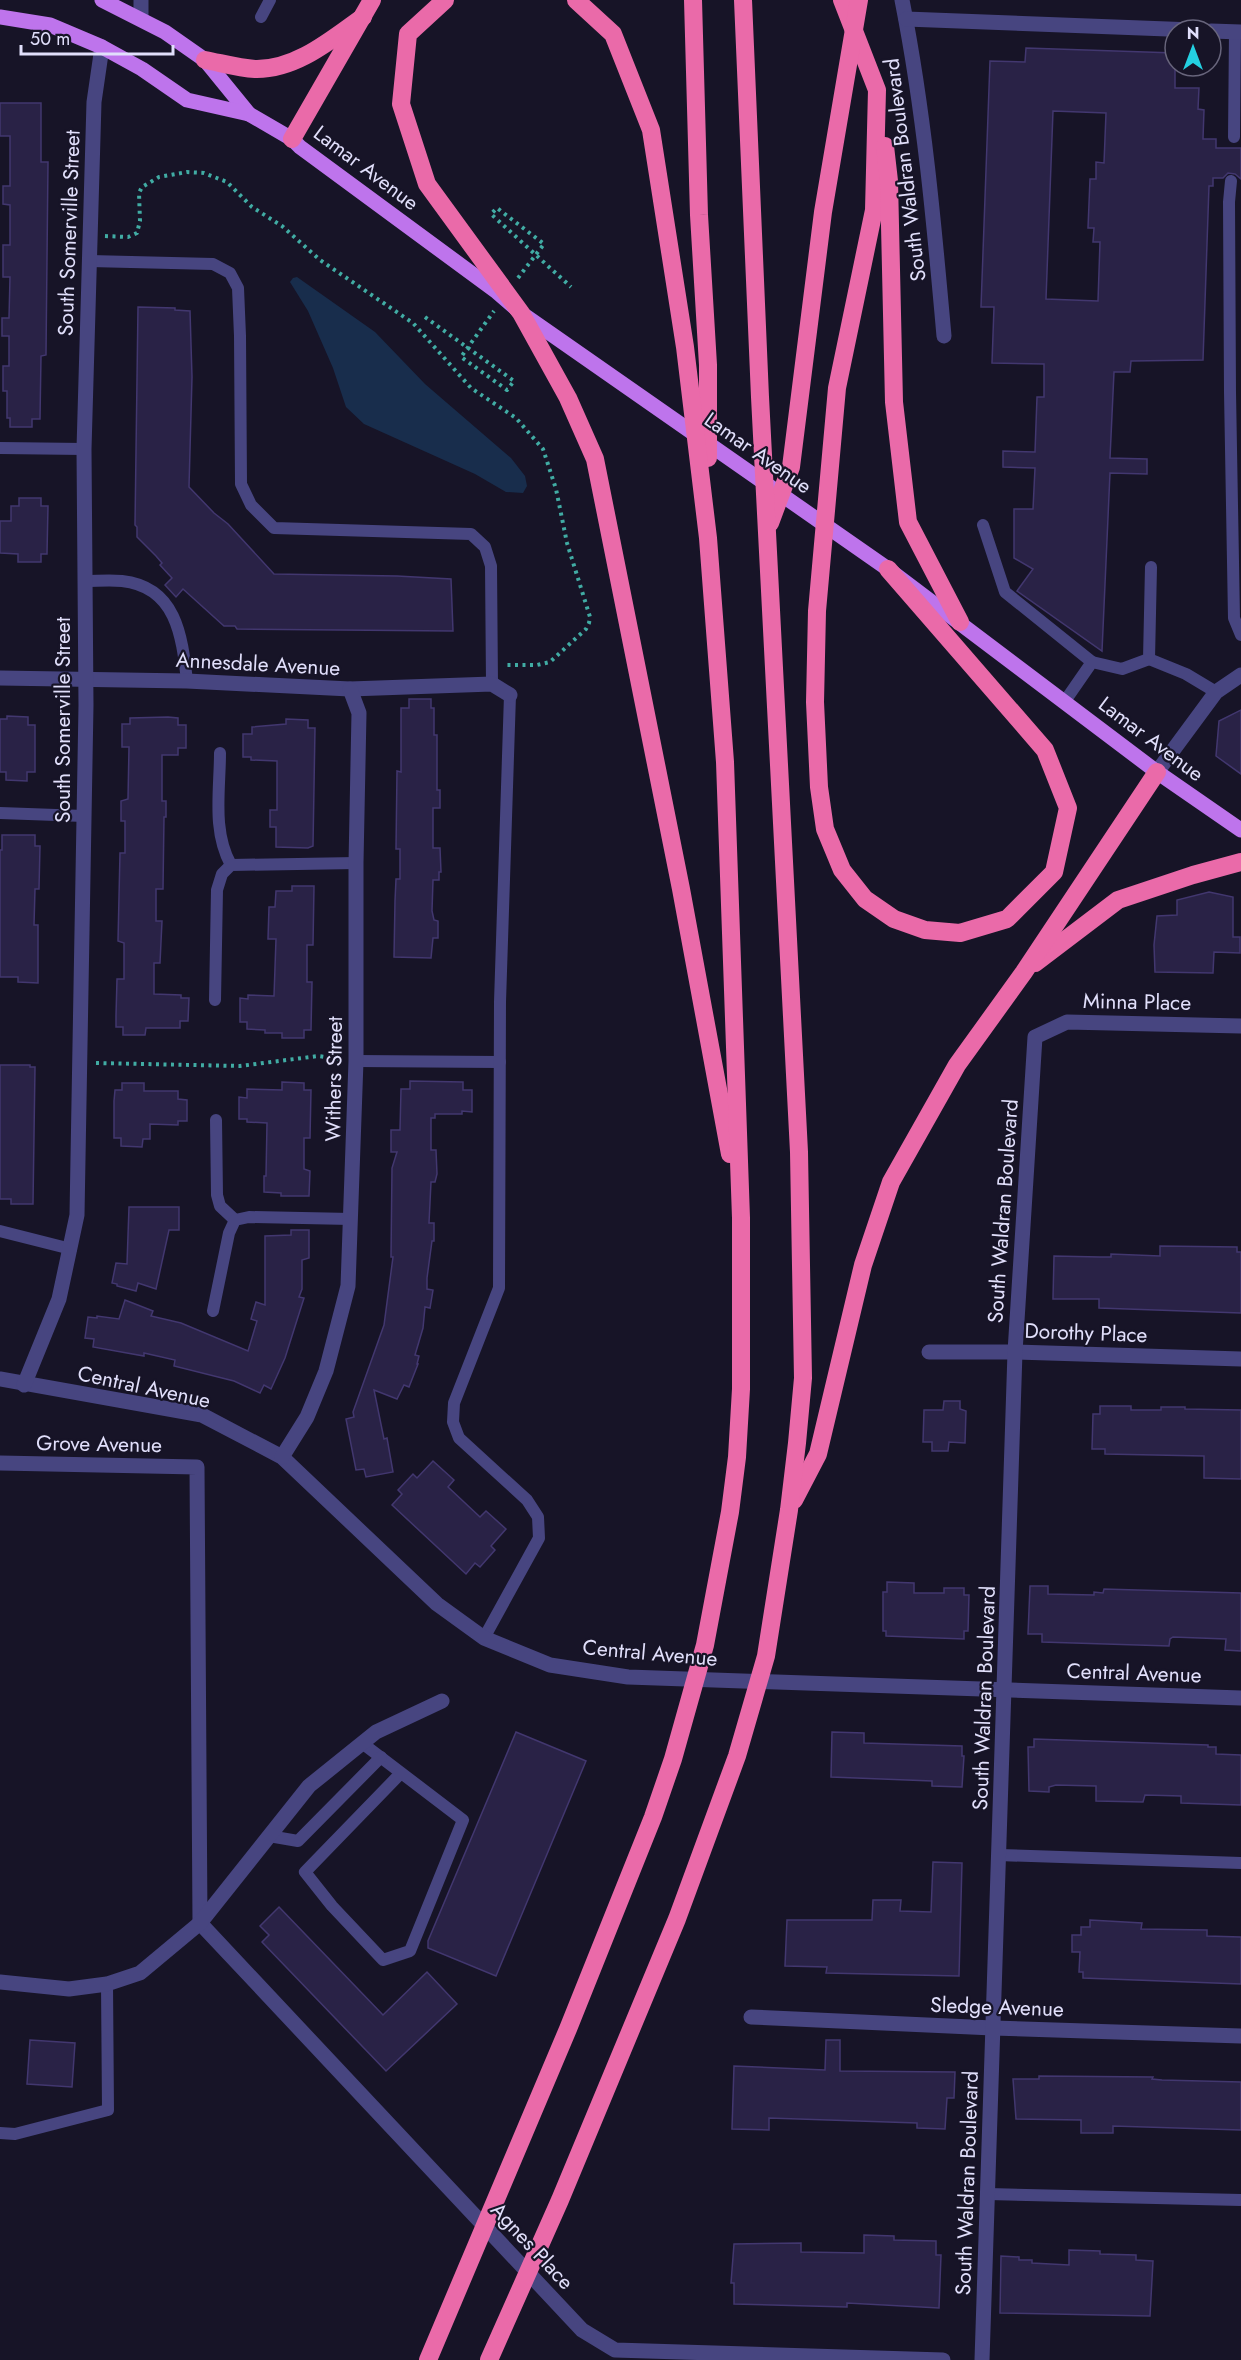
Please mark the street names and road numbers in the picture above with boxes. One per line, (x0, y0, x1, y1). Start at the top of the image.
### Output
street label: South Waldran Boulevard (876, 57, 934, 283)
street label: Lamar Avenue (307, 118, 425, 218)
street label: South Somerville Street (50, 130, 88, 336)
street label: Lamar Avenue (698, 405, 818, 501)
street label: South Somerville Street (48, 617, 78, 823)
street label: Annesdale Avenue (175, 645, 341, 683)
street label: Lamar Avenue (1092, 689, 1210, 789)
street label: Minna Place (1083, 986, 1192, 1018)
street label: Withers Street (318, 1016, 350, 1142)
street label: South Waldran Boulevard (980, 1098, 1026, 1324)
street label: Dorothy Place (1024, 1316, 1148, 1350)
street label: Central Avenue (75, 1358, 213, 1416)
street label: Grove Avenue (36, 1428, 162, 1460)
street label: South Waldran Boulevard (965, 1585, 1003, 1811)
street label: Central Avenue (581, 1632, 719, 1674)
street label: Central Avenue (1066, 1656, 1202, 1690)
street label: Sledge Avenue (930, 1990, 1064, 2024)
street label: South Waldran Boulevard (948, 2070, 986, 2296)
street label: Agnes Place (484, 2196, 581, 2296)

